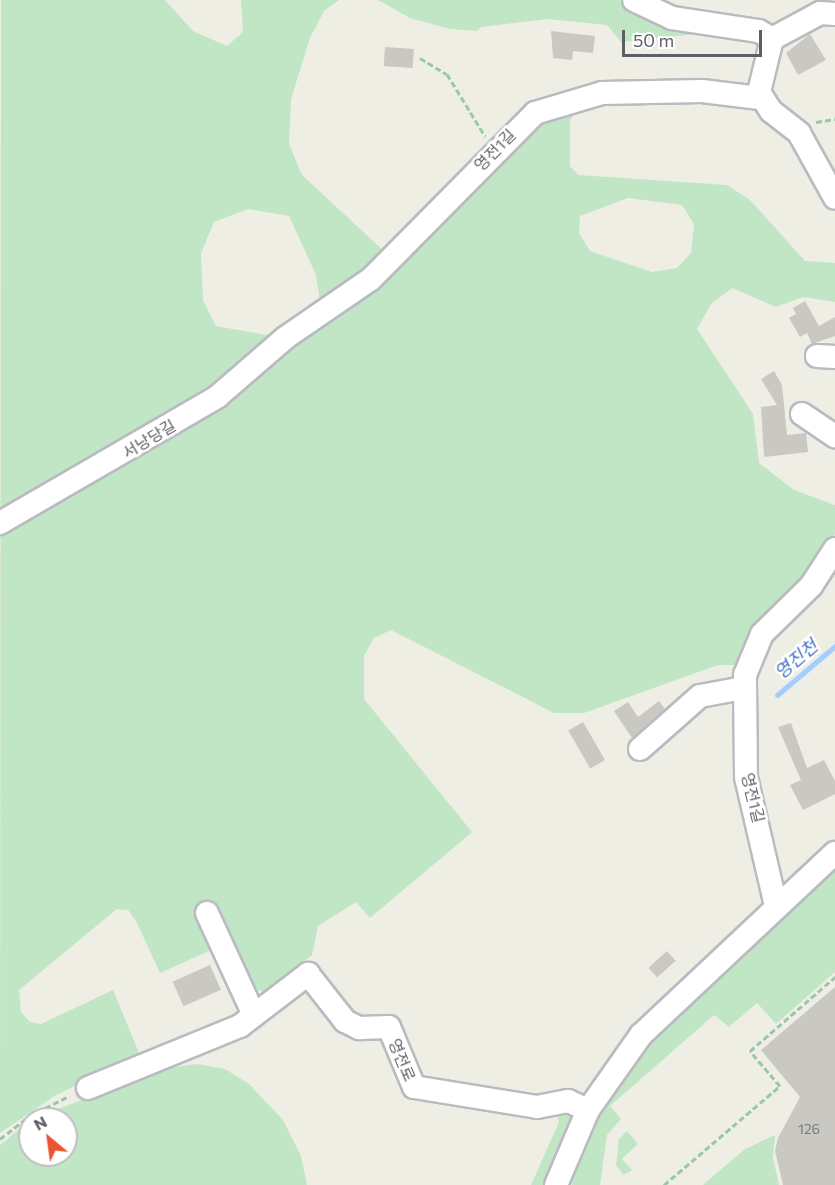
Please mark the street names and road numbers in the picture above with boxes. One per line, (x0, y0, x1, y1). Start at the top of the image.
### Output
street label: 영전1길 (470, 125, 520, 175)
street label: 서낭당길 (119, 416, 179, 462)
street label: 영전1길 (738, 771, 768, 825)
street label: 영전로 (385, 1036, 419, 1084)

